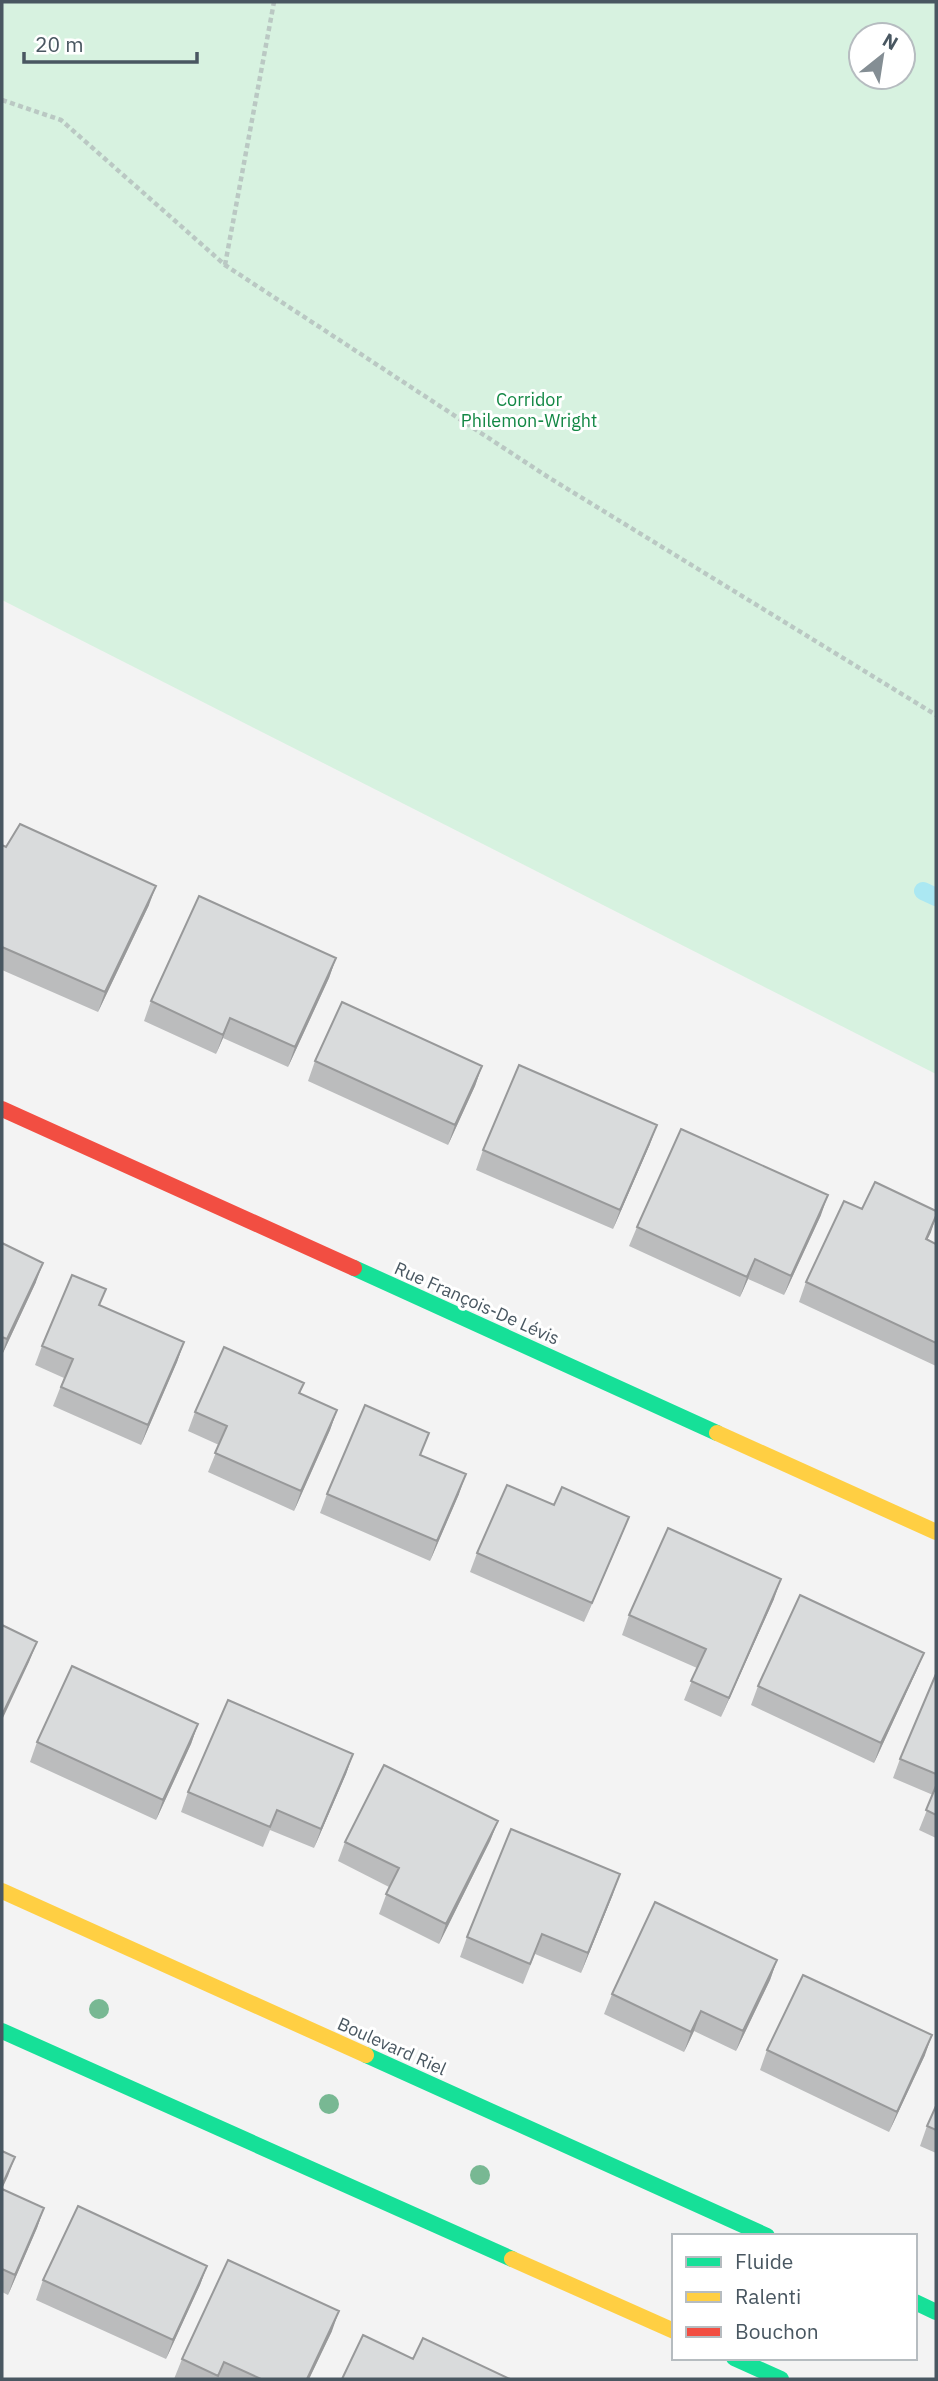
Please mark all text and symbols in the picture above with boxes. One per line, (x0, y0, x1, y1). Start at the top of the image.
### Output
scale bar (24, 21, 198, 65)
north arrow (847, 21, 917, 91)
text: N (879, 27, 902, 55)
text: 20 m (35, 30, 84, 58)
park label: Corridor Philemon-Wright (461, 388, 597, 432)
street label: Rue François-De Lévis (391, 1256, 563, 1350)
street label: Boulevard Riel (334, 2012, 450, 2080)
legend (672, 2234, 917, 2360)
text: Fluide (735, 2247, 793, 2275)
text: Ralenti (735, 2282, 801, 2310)
text: Bouchon (735, 2317, 819, 2345)

